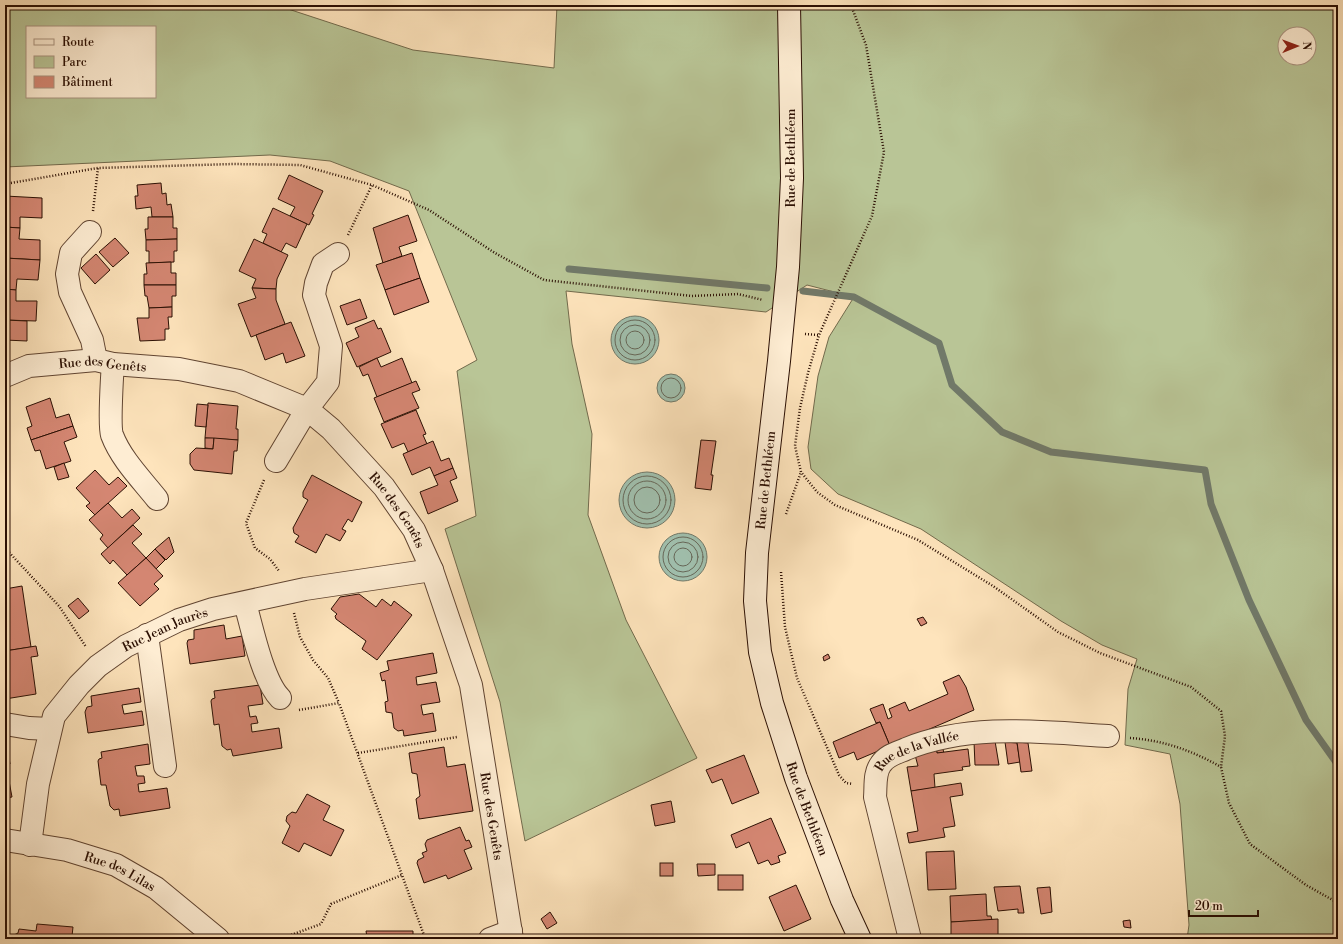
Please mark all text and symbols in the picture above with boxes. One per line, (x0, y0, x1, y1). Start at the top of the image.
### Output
legend (26, 26, 156, 98)
north arrow (1277, 26, 1317, 66)
text: Route (62, 35, 94, 50)
text: N (1299, 41, 1313, 51)
text: Parc (62, 55, 87, 70)
text: Bâtiment (61, 75, 113, 90)
street label: Rue de Bethléem (783, 108, 799, 207)
street label: Rue des Genêts (58, 353, 147, 376)
street label: Rue de Bethléem (753, 430, 779, 530)
street label: Rue des Genêts (365, 469, 428, 551)
street label: Rue Jean Jaurès (120, 604, 210, 656)
street label: Rue de la Vallée (871, 728, 961, 774)
street label: Rue de Bethléem (782, 760, 832, 859)
street label: Rue des Genêts (476, 771, 506, 862)
street label: Rue des Lilas (82, 849, 158, 895)
scale bar (1189, 892, 1258, 918)
text: 20 m (1195, 899, 1223, 914)

